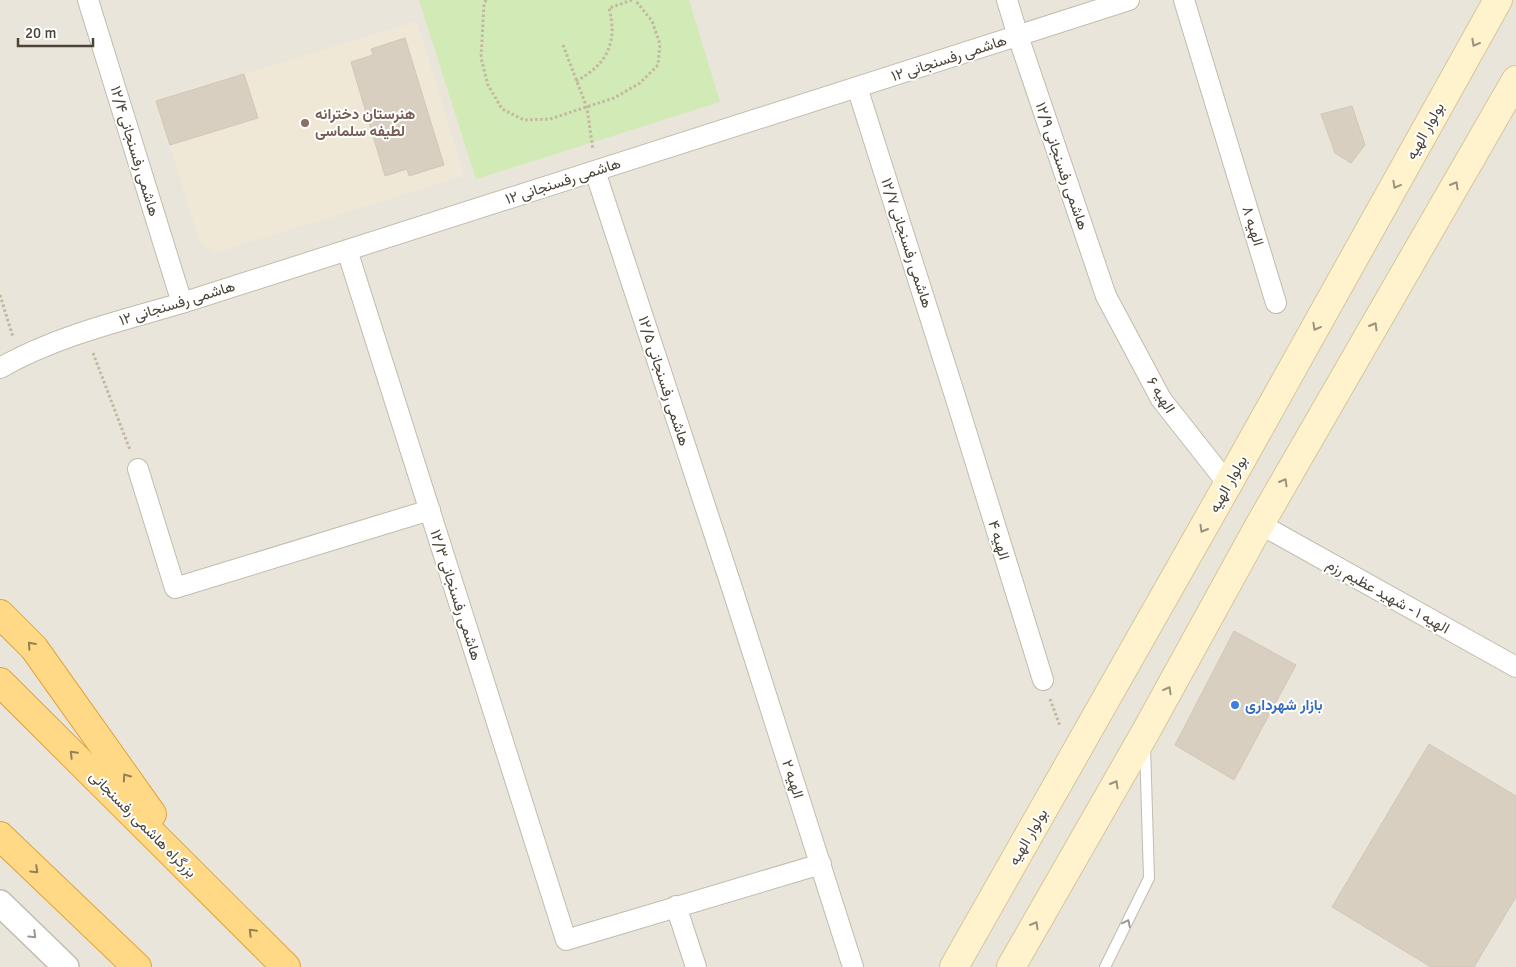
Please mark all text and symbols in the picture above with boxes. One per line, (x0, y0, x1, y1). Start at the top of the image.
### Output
scale bar (18, 15, 92, 47)
text: 20 m (25, 24, 56, 42)
street label: هاشمی رفسنجانی ۱۲ (889, 31, 1009, 86)
one-way arrow (1471, 37, 1481, 46)
street label: هاشمی رفسنجانی ۱۲/۴ (106, 84, 163, 219)
street label: بولوار الهیه (1402, 99, 1448, 163)
street label: هاشمی رفسنجانی ۱۲/۹ (1031, 100, 1092, 233)
place label: هنرستان دخترانه لطیفه سلماسی (315, 105, 415, 140)
marker: هنرستان دخترانه لطیفه سلماسی (299, 117, 311, 129)
street label: هاشمی رفسنجانی ۱۲ (503, 154, 623, 209)
street label: هاشمی رفسنجانی ۱۲/۷ (877, 176, 937, 311)
one-way arrow (1392, 179, 1402, 188)
one-way arrow (1449, 182, 1459, 191)
street label: الهیه ۸ (1238, 204, 1268, 248)
street label: هاشمی رفسنجانی ۱۲ (117, 277, 237, 330)
street label: هاشمی رفسنجانی ۱۲/۵ (634, 314, 694, 449)
one-way arrow (1313, 321, 1323, 330)
one-way arrow (1368, 323, 1378, 332)
street label: الهیه ۶ (1143, 374, 1179, 416)
street label: بولوار الهیه (1205, 452, 1251, 516)
one-way arrow (1278, 479, 1288, 488)
street label: الهیه ۴ (984, 518, 1014, 562)
one-way arrow (1199, 524, 1209, 533)
street label: هاشمی رفسنجانی ۱۲/۳ (425, 527, 486, 663)
street label: الهیه ۱ - شهید عظیم رزم (1323, 555, 1453, 638)
one-way arrow (28, 642, 37, 651)
one-way arrow (1162, 687, 1172, 696)
place label: بازار شهرداری (1245, 696, 1323, 714)
marker: بازار شهرداری (1229, 699, 1241, 711)
one-way arrow (69, 751, 78, 760)
street label: الهیه ۲ (778, 757, 808, 801)
street label: بزرگراه هاشمی رفسنجانی (85, 767, 200, 882)
one-way arrow (123, 773, 132, 783)
one-way arrow (1109, 780, 1119, 789)
street label: بولوار الهیه (1005, 805, 1051, 869)
one-way arrow (30, 864, 39, 873)
one-way arrow (1120, 919, 1131, 928)
one-way arrow (1028, 921, 1038, 930)
one-way arrow (27, 929, 36, 938)
one-way arrow (249, 929, 258, 938)

